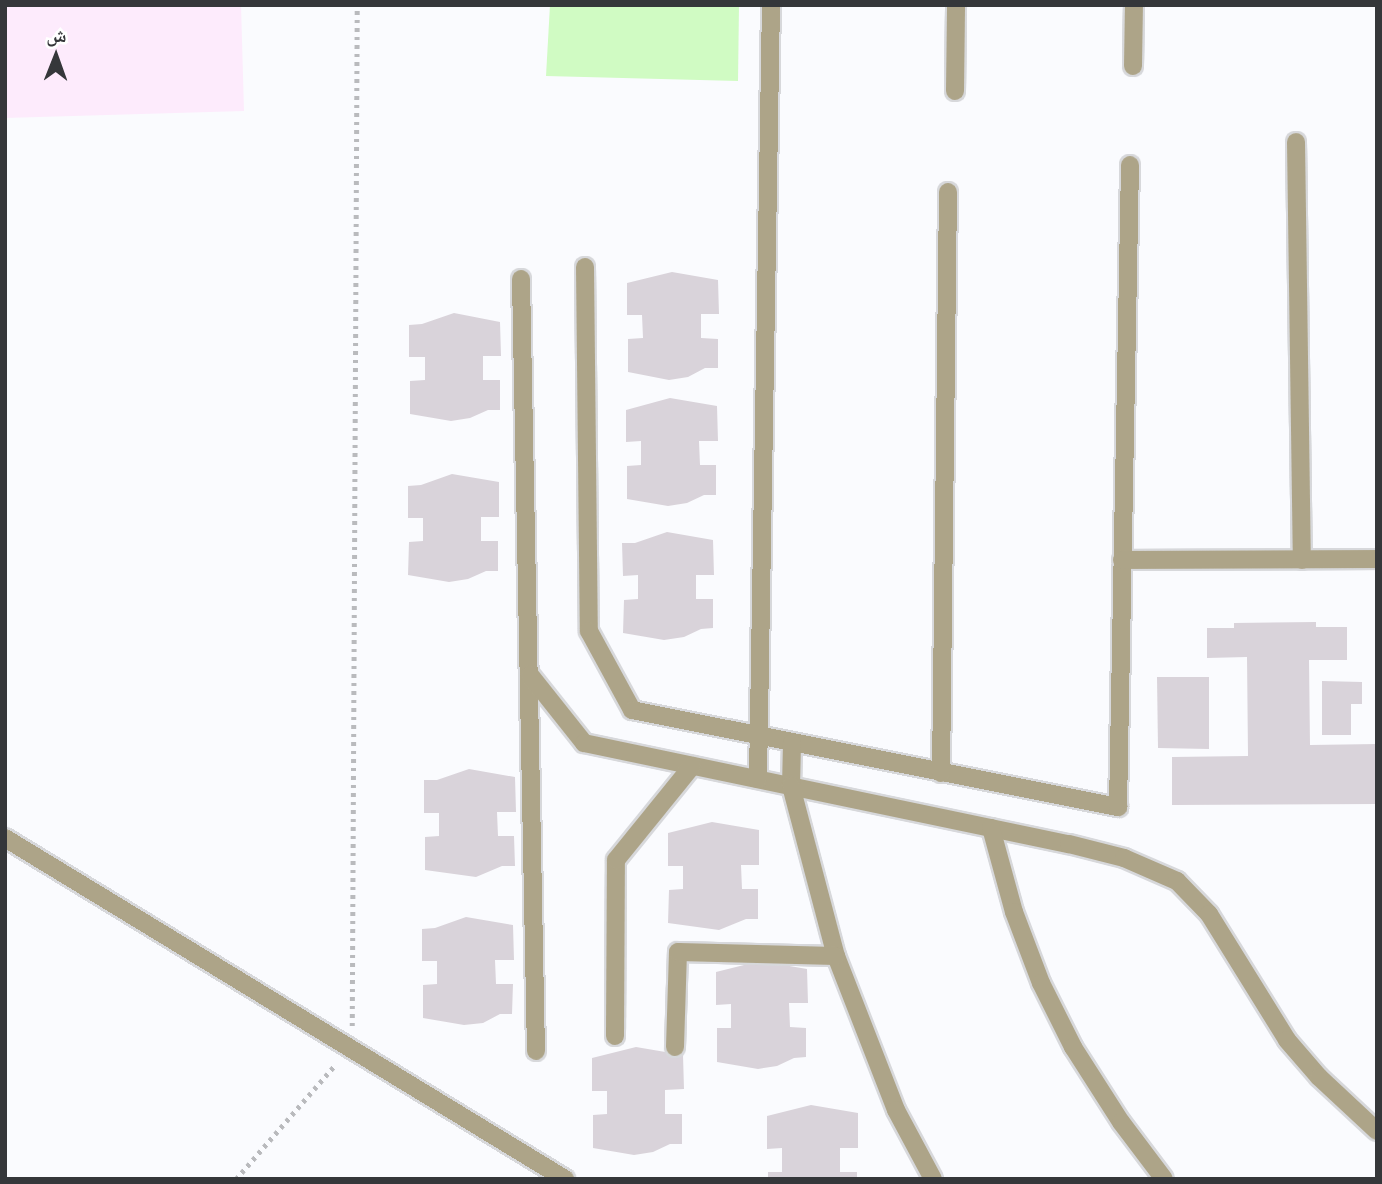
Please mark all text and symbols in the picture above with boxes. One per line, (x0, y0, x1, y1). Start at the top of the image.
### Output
north arrow (21, 21, 91, 91)
text: ش (46, 23, 67, 47)

